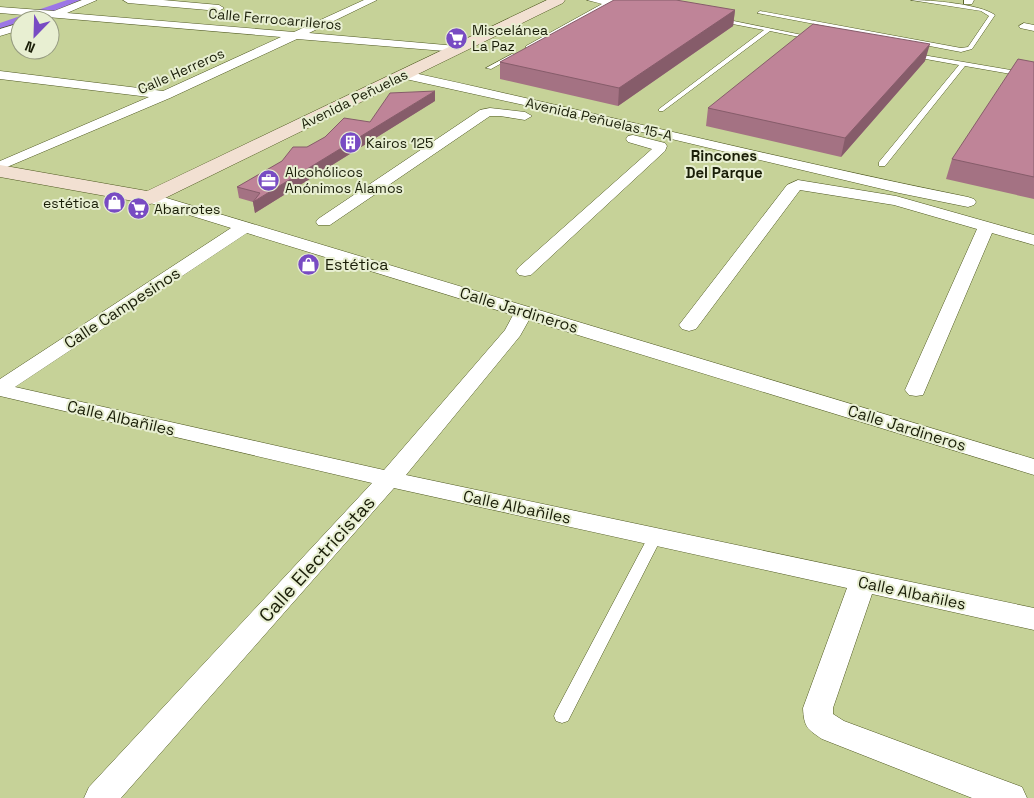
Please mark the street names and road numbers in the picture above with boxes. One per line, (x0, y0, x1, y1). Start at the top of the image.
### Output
street label: Calle Ferrocarrileros (208, 4, 342, 34)
street label: Calle Herreros (135, 44, 227, 98)
street label: Avenida Peñuelas (297, 65, 411, 133)
street label: Avenida Peñuelas 15-A (524, 93, 674, 145)
street label: Calle Campesinos (60, 263, 184, 353)
street label: Calle Jardineros (457, 282, 581, 338)
street label: Calle Albañiles (65, 395, 177, 441)
street label: Calle Jardineros (845, 400, 969, 456)
street label: Calle Albañiles (461, 485, 573, 529)
street label: Calle Electricistas (253, 490, 381, 628)
street label: Calle Albañiles (856, 571, 968, 615)

